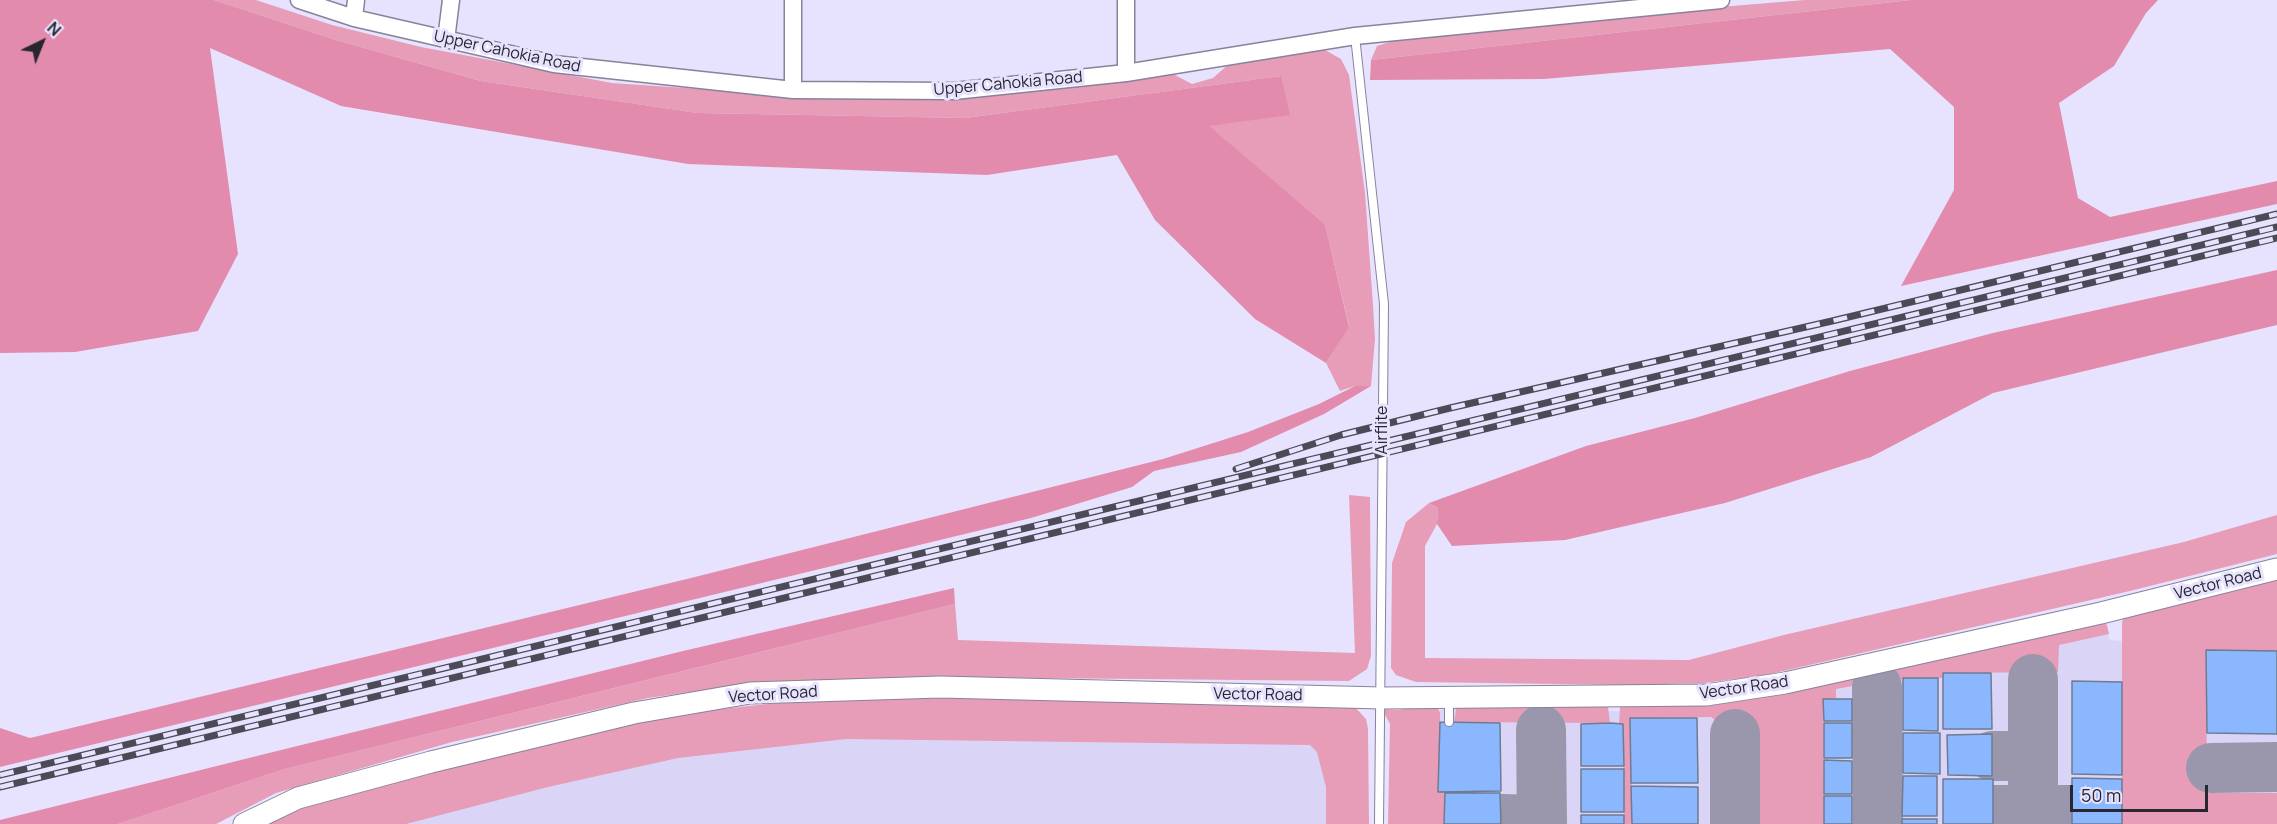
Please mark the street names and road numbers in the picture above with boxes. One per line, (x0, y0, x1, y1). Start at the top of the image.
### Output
street label: Upper Cahokia Road (432, 27, 582, 77)
street label: Upper Cahokia Road (933, 68, 1083, 100)
street label: Airflite (1373, 406, 1393, 454)
street label: Vector Road (2172, 564, 2264, 604)
street label: Vector Road (1698, 672, 1790, 704)
street label: Vector Road (728, 682, 818, 708)
street label: Vector Road (1213, 685, 1303, 705)

